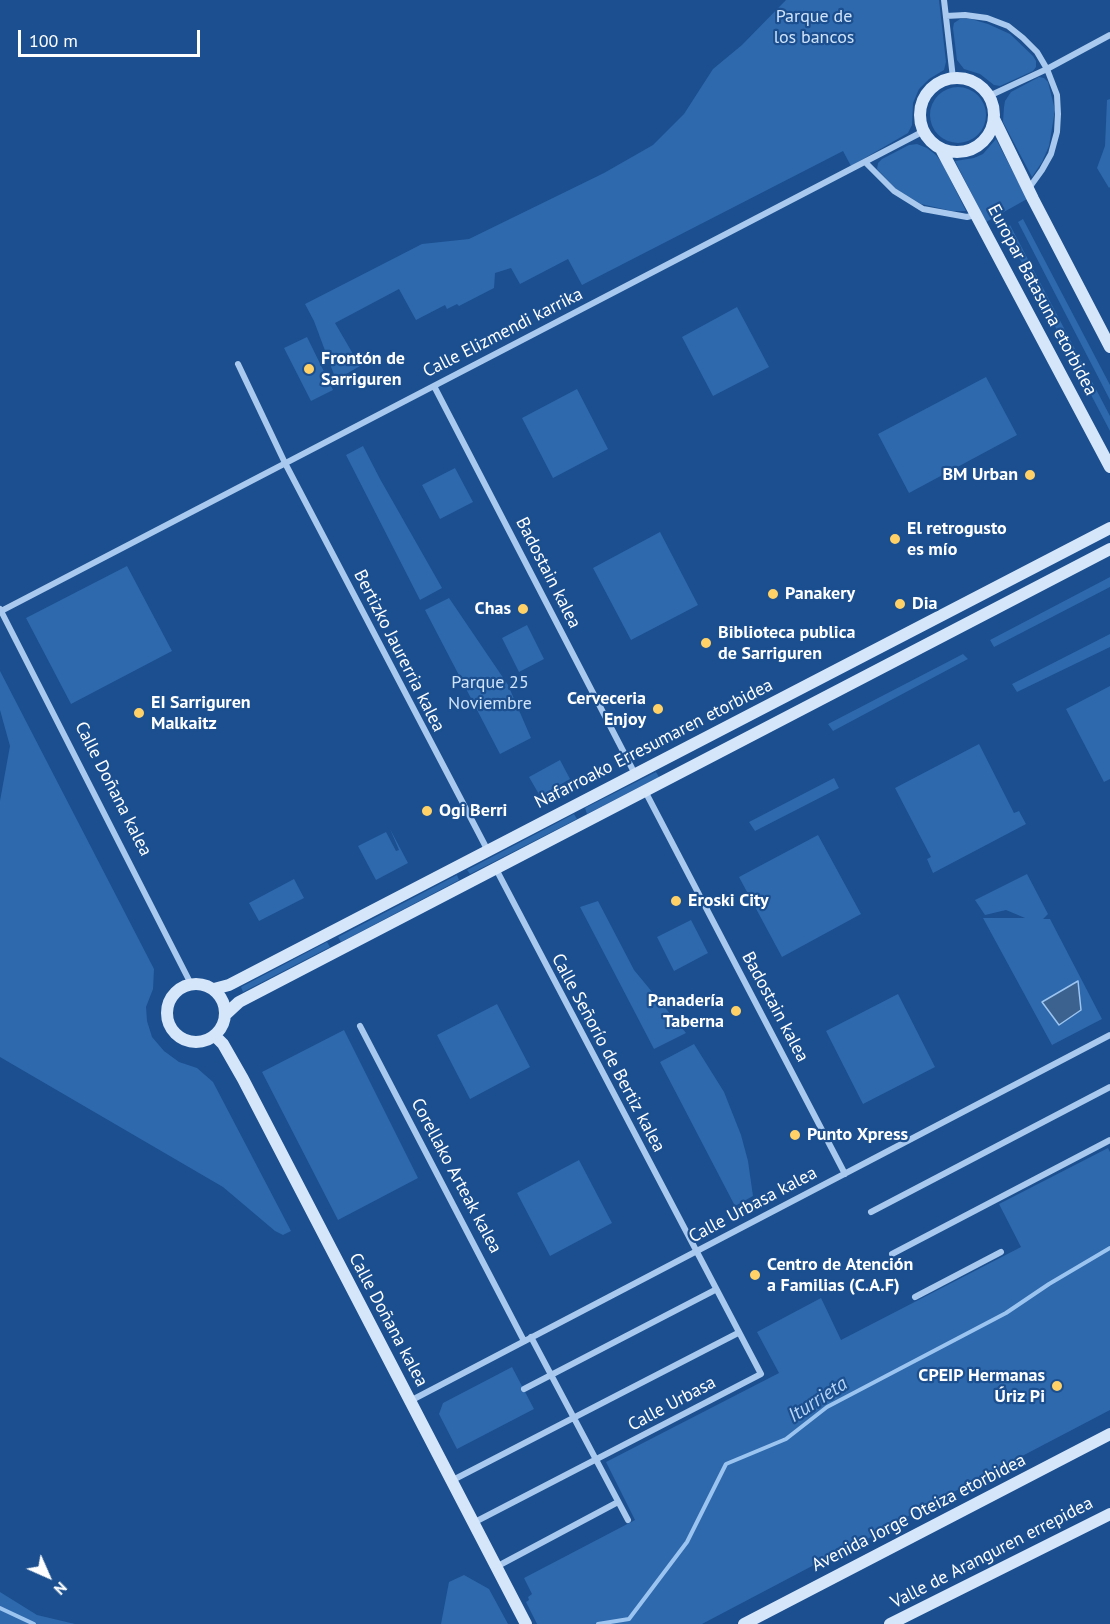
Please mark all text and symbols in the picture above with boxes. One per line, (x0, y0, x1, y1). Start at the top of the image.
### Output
park label: Parque de los bancos (774, 6, 854, 48)
scale bar (21, 18, 202, 56)
text: 100 m (29, 29, 78, 52)
street label: Europar Batasuna etorbidea (982, 201, 1102, 399)
street label: Calle Elizmendi karrika (420, 283, 586, 383)
place label: Frontón de Sarriguren (321, 348, 405, 391)
marker: Frontón de Sarriguren (302, 362, 316, 376)
place label: BM Urban (942, 464, 1018, 486)
marker: BM Urban (1023, 468, 1037, 482)
street label: Badostain kalea (511, 514, 585, 632)
place label: El retrogusto es mío (907, 518, 1007, 560)
marker: El retrogusto es mío (888, 532, 902, 546)
street label: Bertizko Jaurerria kalea (349, 566, 449, 736)
place label: Panakery (785, 583, 855, 605)
marker: Panakery (766, 587, 780, 601)
place label: Dia (912, 593, 937, 615)
marker: Dia (893, 597, 907, 611)
place label: Chas (475, 598, 511, 620)
marker: Chas (516, 602, 530, 616)
place label: Biblioteca publica de Sarriguren (718, 622, 855, 664)
marker: Biblioteca publica de Sarriguren (699, 636, 713, 650)
park label: Parque 25 Noviembre (448, 672, 532, 714)
street label: Nafarroako Erresumaren etorbidea (531, 674, 777, 814)
place label: Cerveceria Enjoy (567, 688, 646, 730)
place label: EI Sarriguren Malkaitz (151, 692, 251, 734)
marker: Cerveceria Enjoy (651, 702, 665, 716)
marker: EI Sarriguren Malkaitz (132, 706, 146, 720)
street label: Calle Doñana kalea (70, 718, 156, 860)
place label: Ogi Berri (439, 800, 507, 822)
marker: Ogi Berri (420, 804, 434, 818)
place label: Eroski City (688, 890, 769, 912)
marker: Eroski City (669, 894, 683, 908)
street label: Badostain kalea (737, 948, 813, 1066)
street label: Calle Señorío de Bertiz kalea (546, 950, 670, 1156)
place label: Panadería Taberna (648, 990, 724, 1032)
marker: Panadería Taberna (729, 1004, 743, 1018)
street label: Corellako Arteak kalea (406, 1095, 506, 1257)
place label: Punto Xpress (807, 1124, 908, 1146)
marker: Punto Xpress (788, 1128, 802, 1142)
street label: Calle Urbasa kalea (685, 1162, 821, 1248)
street label: Calle Doñana kalea (344, 1250, 432, 1390)
place label: Centro de Atención a Familias (C.A.F) (767, 1254, 913, 1296)
marker: Centro de Atención a Familias (C.A.F) (748, 1268, 762, 1282)
place label: CPEIP Hermanas Úriz Pi (918, 1365, 1045, 1408)
street label: Calle Urbasa (624, 1372, 720, 1436)
water label: Iturrieta (784, 1372, 852, 1428)
marker: CPEIP Hermanas Úriz Pi (1050, 1379, 1064, 1393)
street label: Avenida Jorge Oteiza etorbidea (808, 1450, 1030, 1576)
street label: Valle de Aranguren errepidea (887, 1493, 1097, 1613)
north arrow (18, 1546, 78, 1606)
text: N (50, 1578, 72, 1600)

